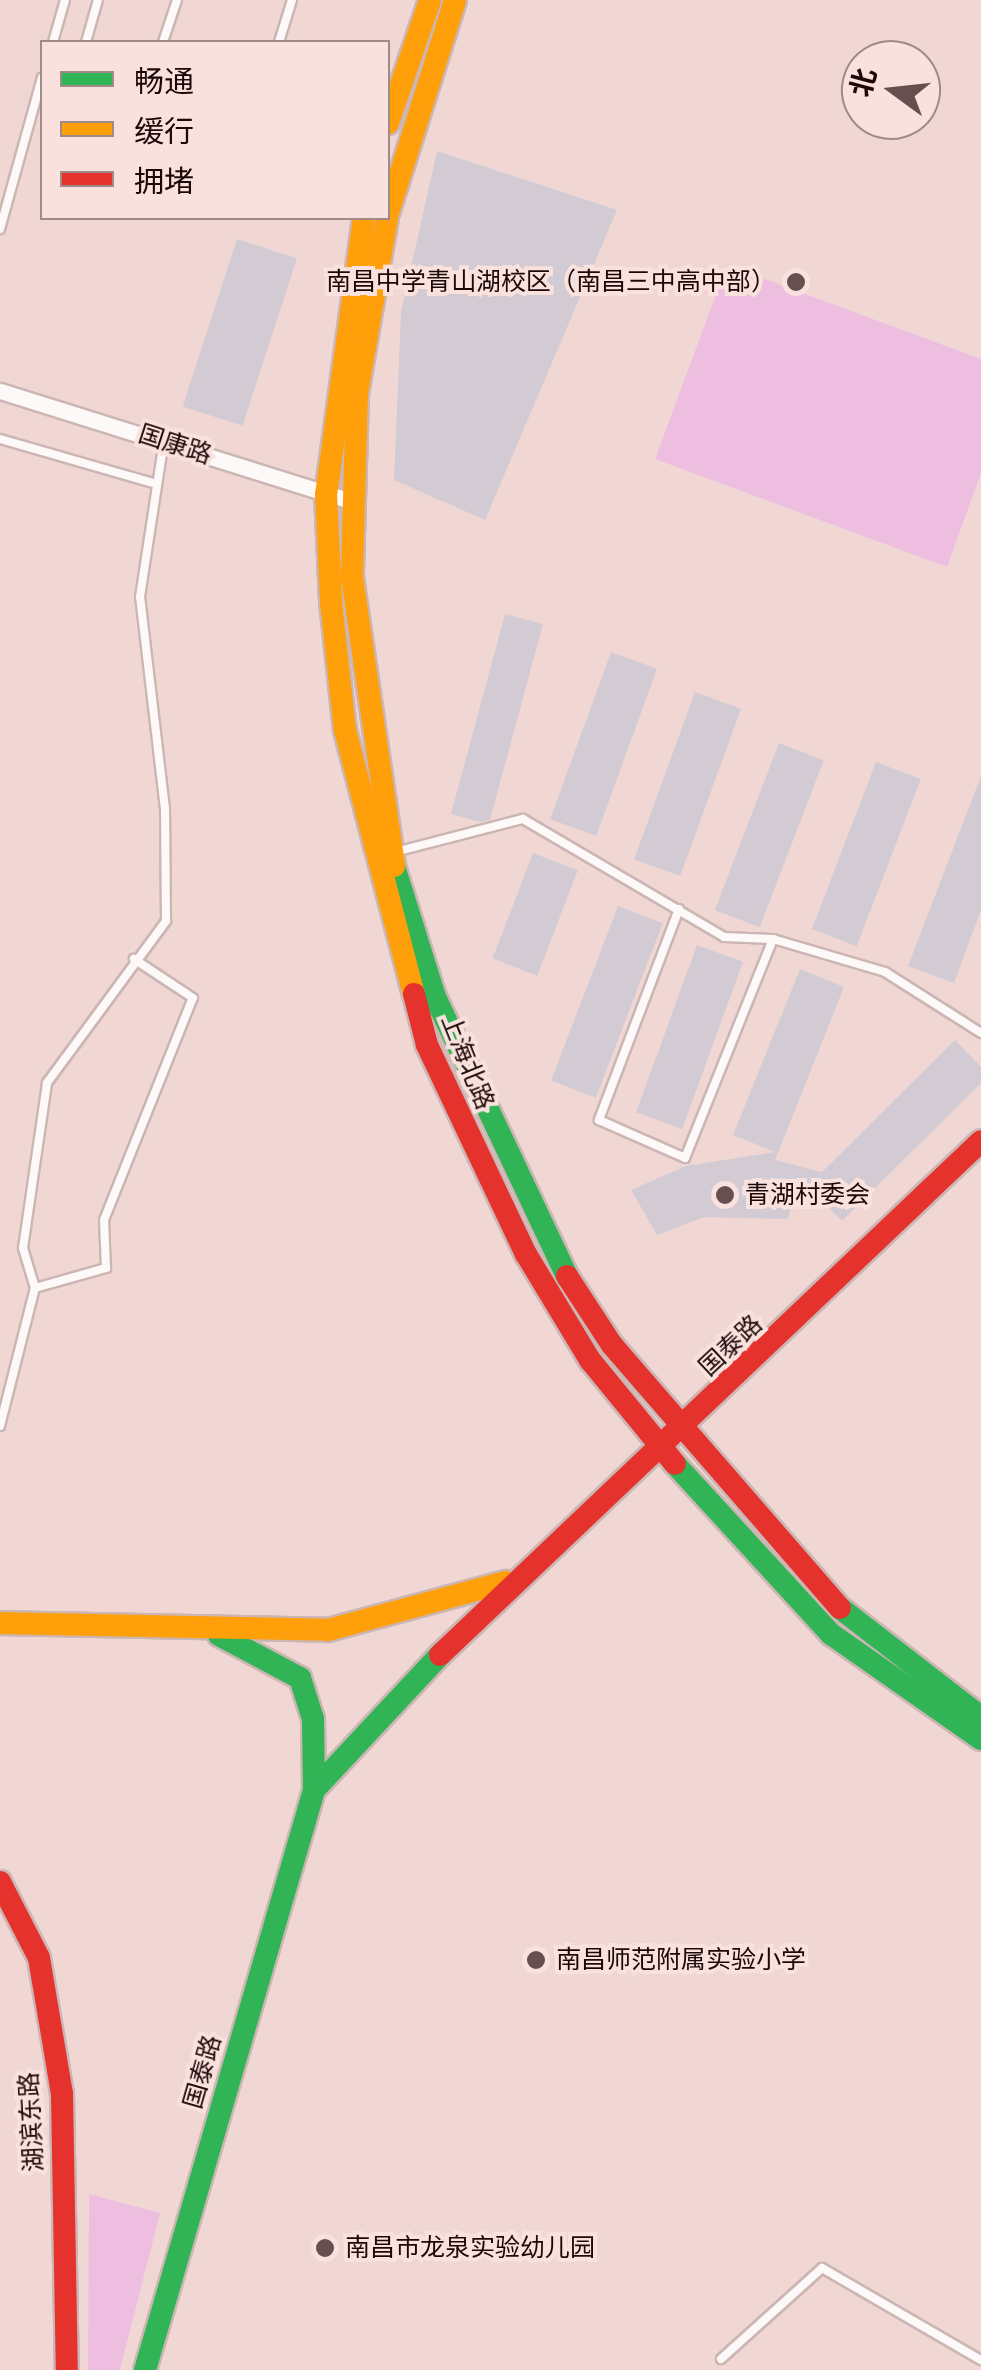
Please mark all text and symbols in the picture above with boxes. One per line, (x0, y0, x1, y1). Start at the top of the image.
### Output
legend (40, 40, 390, 220)
north arrow (841, 40, 941, 140)
text: 畅通 (134, 64, 194, 99)
text: 北 (844, 65, 883, 100)
text: 缓行 (134, 114, 194, 149)
text: 拥堵 (134, 164, 194, 199)
place label: 南昌中学青山湖校区（南昌三中高中部） (326, 267, 776, 297)
marker: 南昌中学青山湖校区（南昌三中高中部） (785, 271, 807, 293)
street label: 国康路 (135, 419, 215, 471)
street label: 上海北路 (434, 1010, 500, 1114)
place label: 青湖村委会 (745, 1180, 870, 1210)
marker: 青湖村委会 (714, 1184, 736, 1206)
street label: 国泰路 (693, 1309, 769, 1383)
place label: 南昌师范附属实验小学 (556, 1945, 806, 1975)
marker: 南昌师范附属实验小学 (525, 1949, 547, 1971)
street label: 国泰路 (178, 2032, 228, 2112)
street label: 湖滨东路 (14, 2071, 50, 2173)
place label: 南昌市龙泉实验幼儿园 (345, 2233, 595, 2263)
marker: 南昌市龙泉实验幼儿园 (314, 2237, 336, 2259)

